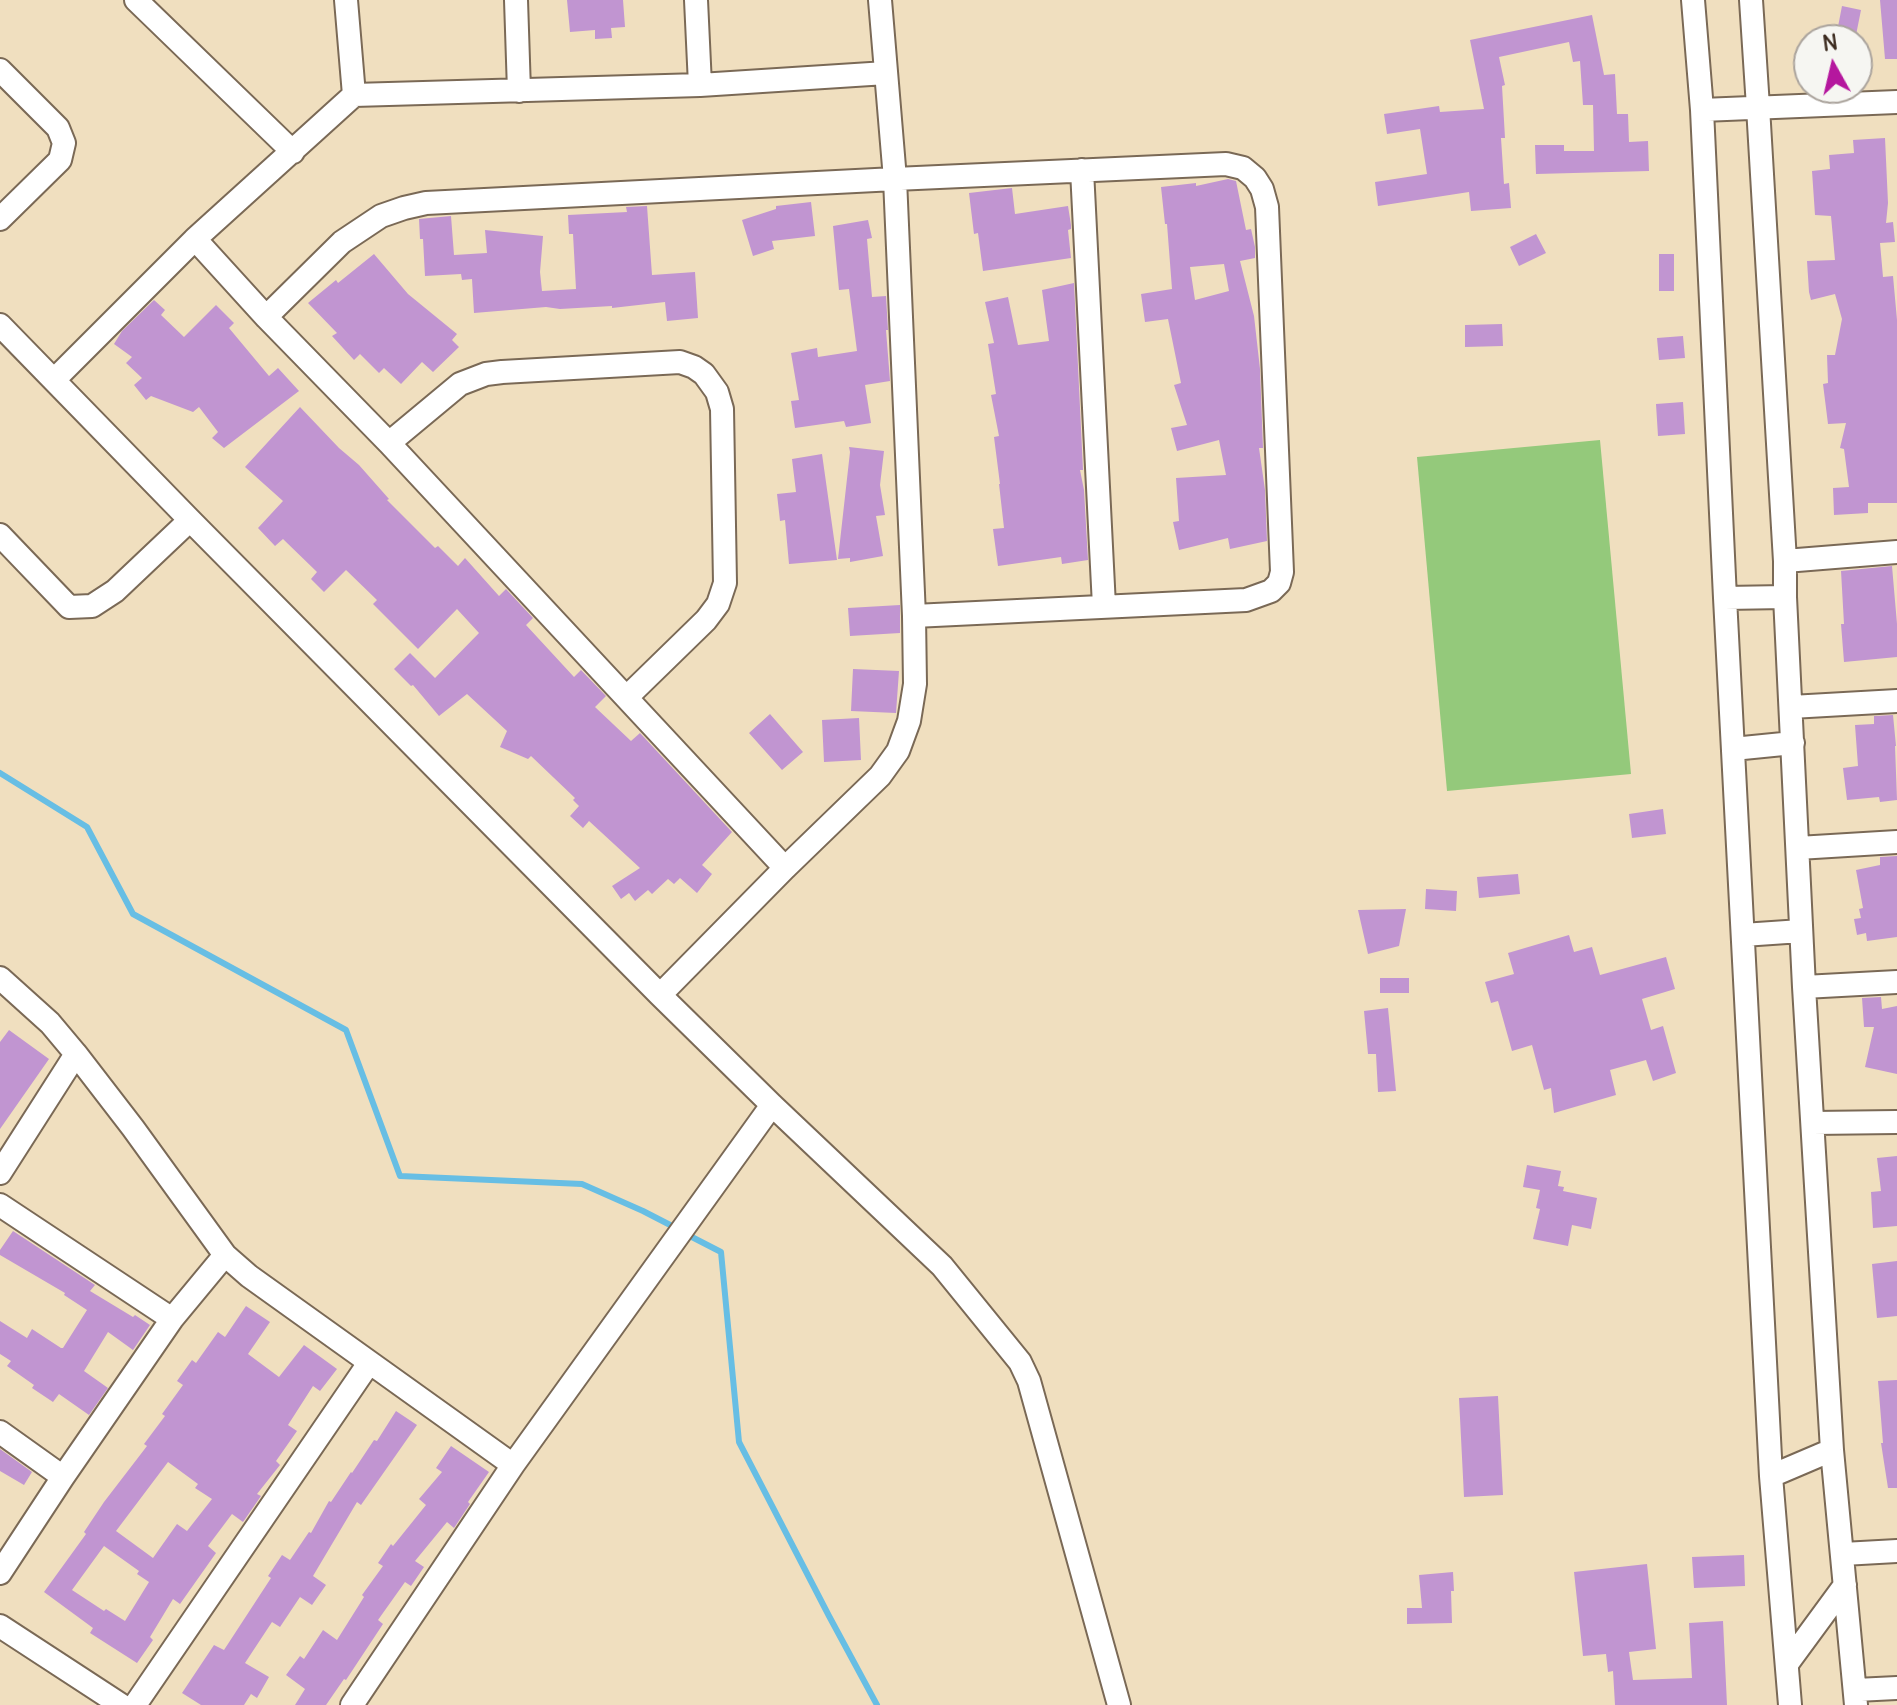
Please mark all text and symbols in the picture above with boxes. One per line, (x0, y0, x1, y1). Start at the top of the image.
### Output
north arrow (1793, 24, 1873, 104)
text: N (1820, 27, 1839, 57)

